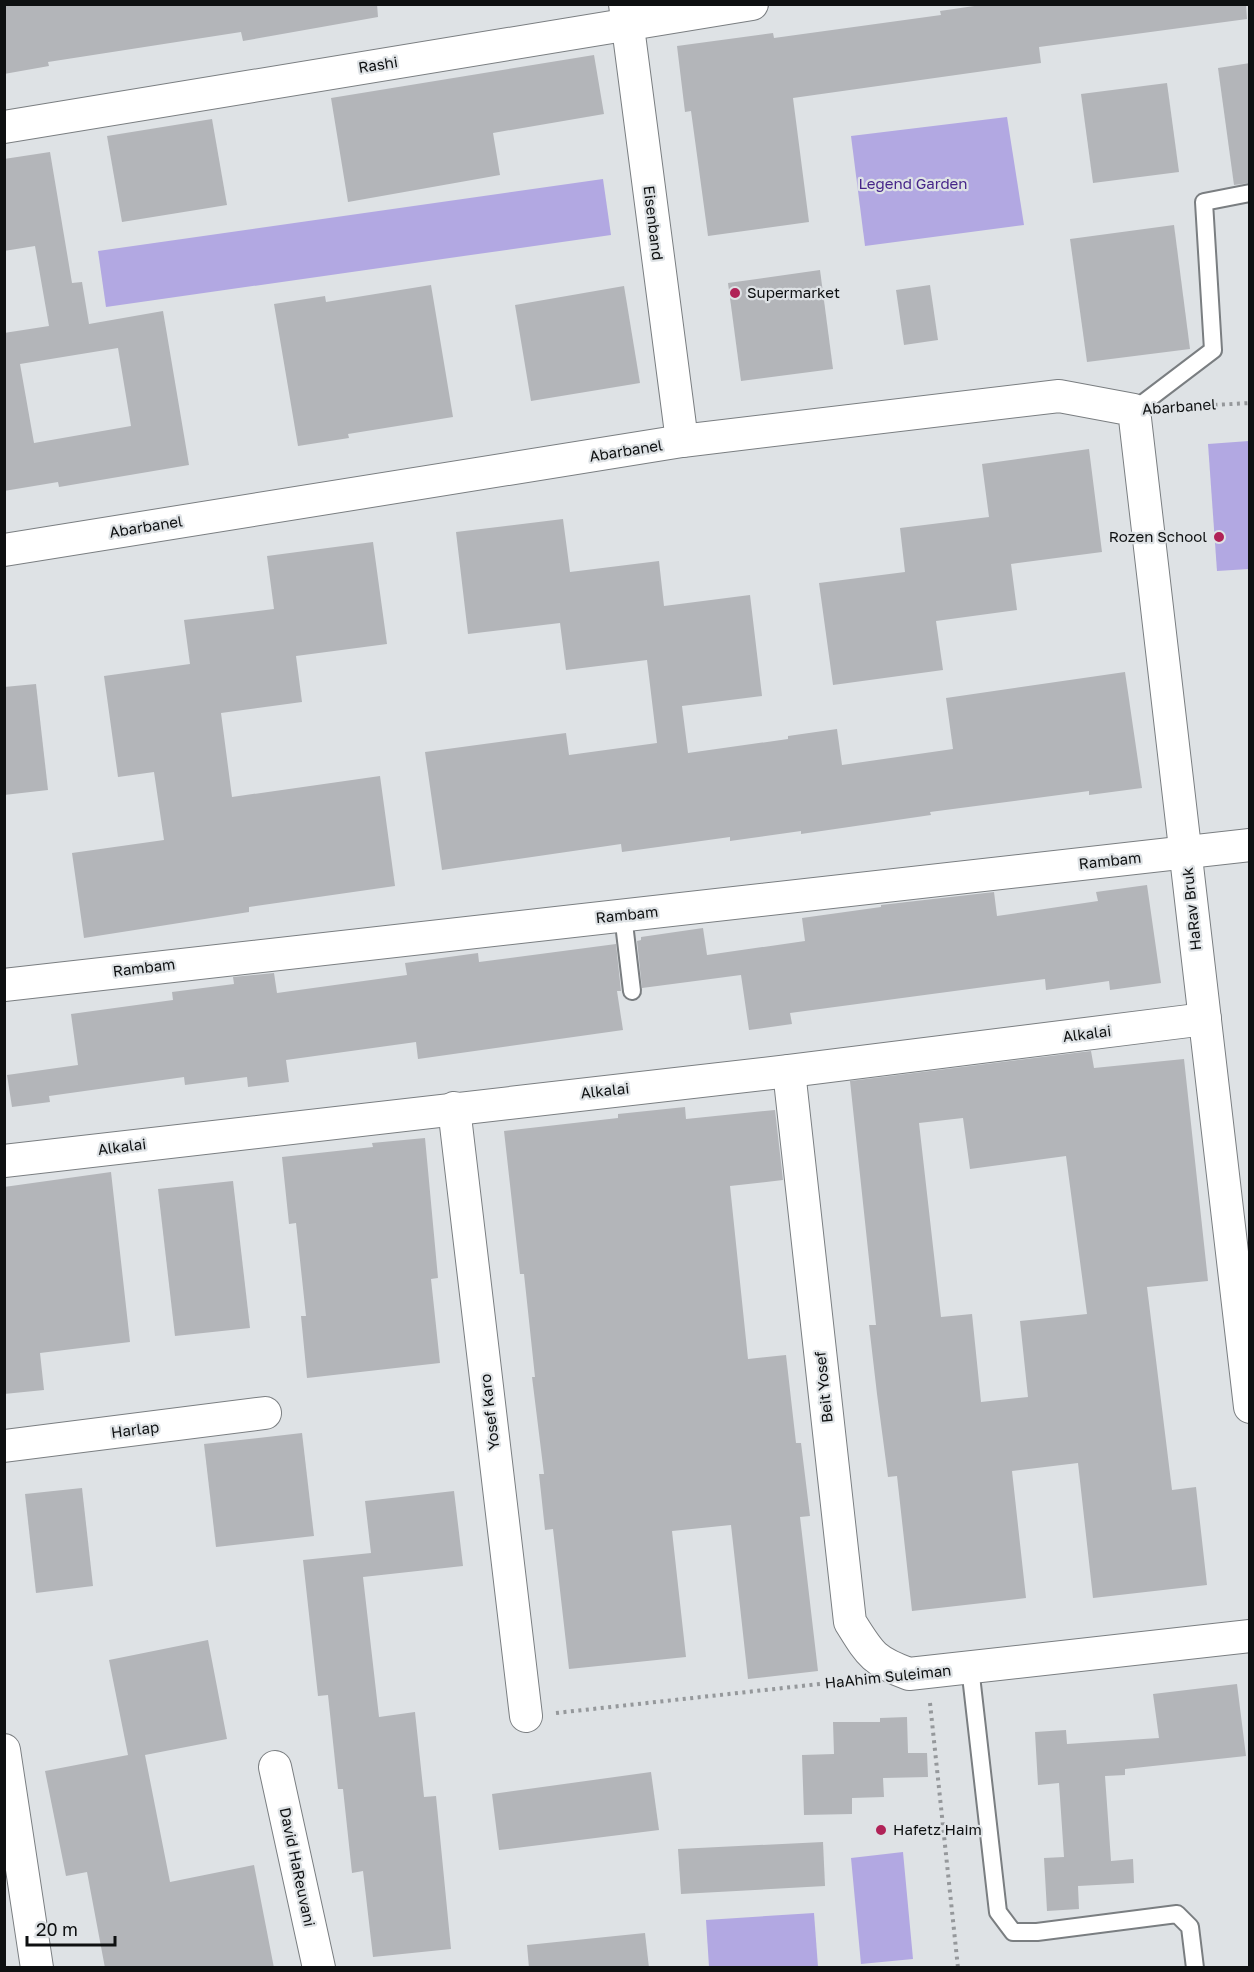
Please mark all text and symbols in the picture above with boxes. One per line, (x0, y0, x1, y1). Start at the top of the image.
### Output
street label: Rashi (357, 52, 399, 76)
park label: Legend Garden (858, 174, 968, 192)
street label: Eisenband (640, 184, 668, 261)
place label: Supermarket (747, 283, 840, 301)
marker: Supermarket (728, 286, 742, 300)
street label: Abarbanel (1141, 394, 1217, 418)
street label: Abarbanel (588, 435, 664, 465)
street label: Abarbanel (108, 511, 184, 541)
place label: Rozen School (1109, 527, 1207, 545)
marker: Rozen School (1212, 530, 1226, 544)
street label: Rambam (1078, 848, 1142, 872)
street label: HaRav Bruk (1178, 866, 1204, 952)
street label: Rambam (595, 902, 659, 926)
street label: Rambam (112, 954, 176, 980)
street label: Alkalai (1062, 1021, 1112, 1045)
street label: Alkalai (580, 1079, 630, 1101)
street label: Alkalai (97, 1134, 147, 1158)
street label: Beit Yosef (810, 1350, 836, 1424)
street label: Yosef Karo (475, 1373, 503, 1451)
street label: Harlap (110, 1417, 160, 1441)
street label: HaAhim Suleiman (824, 1660, 952, 1692)
street label: David HaReuvani (277, 1806, 319, 1928)
place label: Hafetz Haim (893, 1820, 982, 1838)
marker: Hafetz Haim (874, 1823, 888, 1837)
scale bar (27, 1909, 116, 1947)
text: 20 m (36, 1918, 78, 1940)

